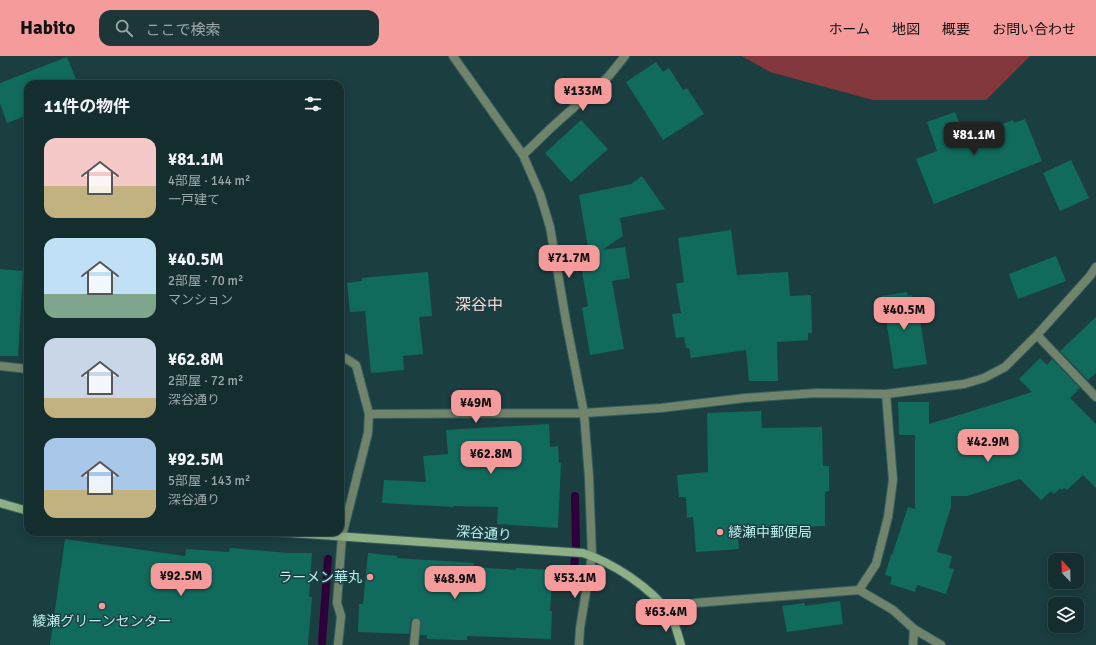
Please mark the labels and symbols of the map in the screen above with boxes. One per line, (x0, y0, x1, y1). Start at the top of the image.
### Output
pin: ¥133M (555, 78, 611, 112)
pin: ¥81.1M (941, 122, 1007, 156)
pin: ¥71.7M (536, 245, 602, 279)
district label: 深谷中 (455, 295, 503, 315)
pin: ¥40.5M (871, 297, 937, 331)
pin: ¥49M (452, 390, 500, 424)
pin: ¥42.9M (955, 429, 1021, 463)
pin: ¥62.8M (458, 441, 524, 475)
street label: 深谷通り (455, 523, 512, 544)
place label: 綾瀬中郵便局 (728, 524, 812, 541)
marker: 綾瀬中郵便局 (715, 527, 725, 537)
north arrow (1048, 553, 1084, 589)
pin: ¥92.5M (148, 563, 214, 597)
pin: ¥53.1M (542, 565, 608, 599)
pin: ¥48.9M (422, 566, 488, 600)
place label: ラーメン華丸 (279, 569, 362, 586)
marker: ラーメン華丸 (365, 572, 375, 582)
pin: ¥63.4M (633, 599, 699, 633)
marker: 綾瀬グリーンセンター (97, 601, 107, 611)
place label: 綾瀬グリーンセンター (32, 613, 172, 630)

